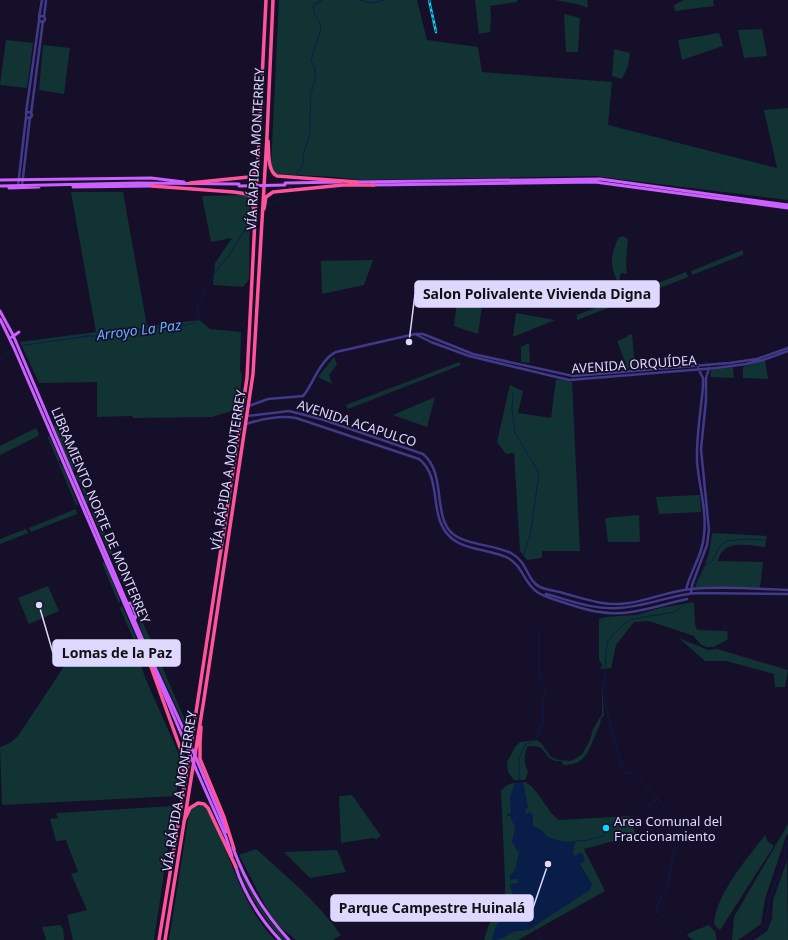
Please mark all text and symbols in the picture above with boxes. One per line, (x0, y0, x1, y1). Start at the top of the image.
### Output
street label: VÍA RÁPIDA A MONTERREY (242, 67, 268, 230)
callout: Salon Polivalente Vivienda Digna (415, 281, 659, 307)
text: Salon Polivalente Vivienda Digna (423, 284, 651, 303)
water label: Arroyo La Paz (95, 315, 183, 344)
street label: AVENIDA ORQUÍDEA (571, 351, 698, 377)
street label: VÍA RÁPIDA A MONTERREY (206, 388, 250, 552)
street label: AVENIDA ACAPULCO (295, 395, 419, 451)
street label: LIBRAMIENTO NORTE DE MONTERREY (47, 404, 155, 626)
callout: Lomas de la Paz (53, 640, 180, 666)
text: Lomas de la Paz (62, 643, 172, 662)
street label: VÍA RÁPIDA A MONTERREY (157, 709, 201, 873)
place label: Area Comunal del Fraccionamiento (614, 812, 722, 845)
marker: Area Comunal del Fraccionamiento (601, 823, 611, 833)
callout: Parque Campestre Huinalá (331, 895, 533, 921)
text: Parque Campestre Huinalá (339, 898, 525, 917)

